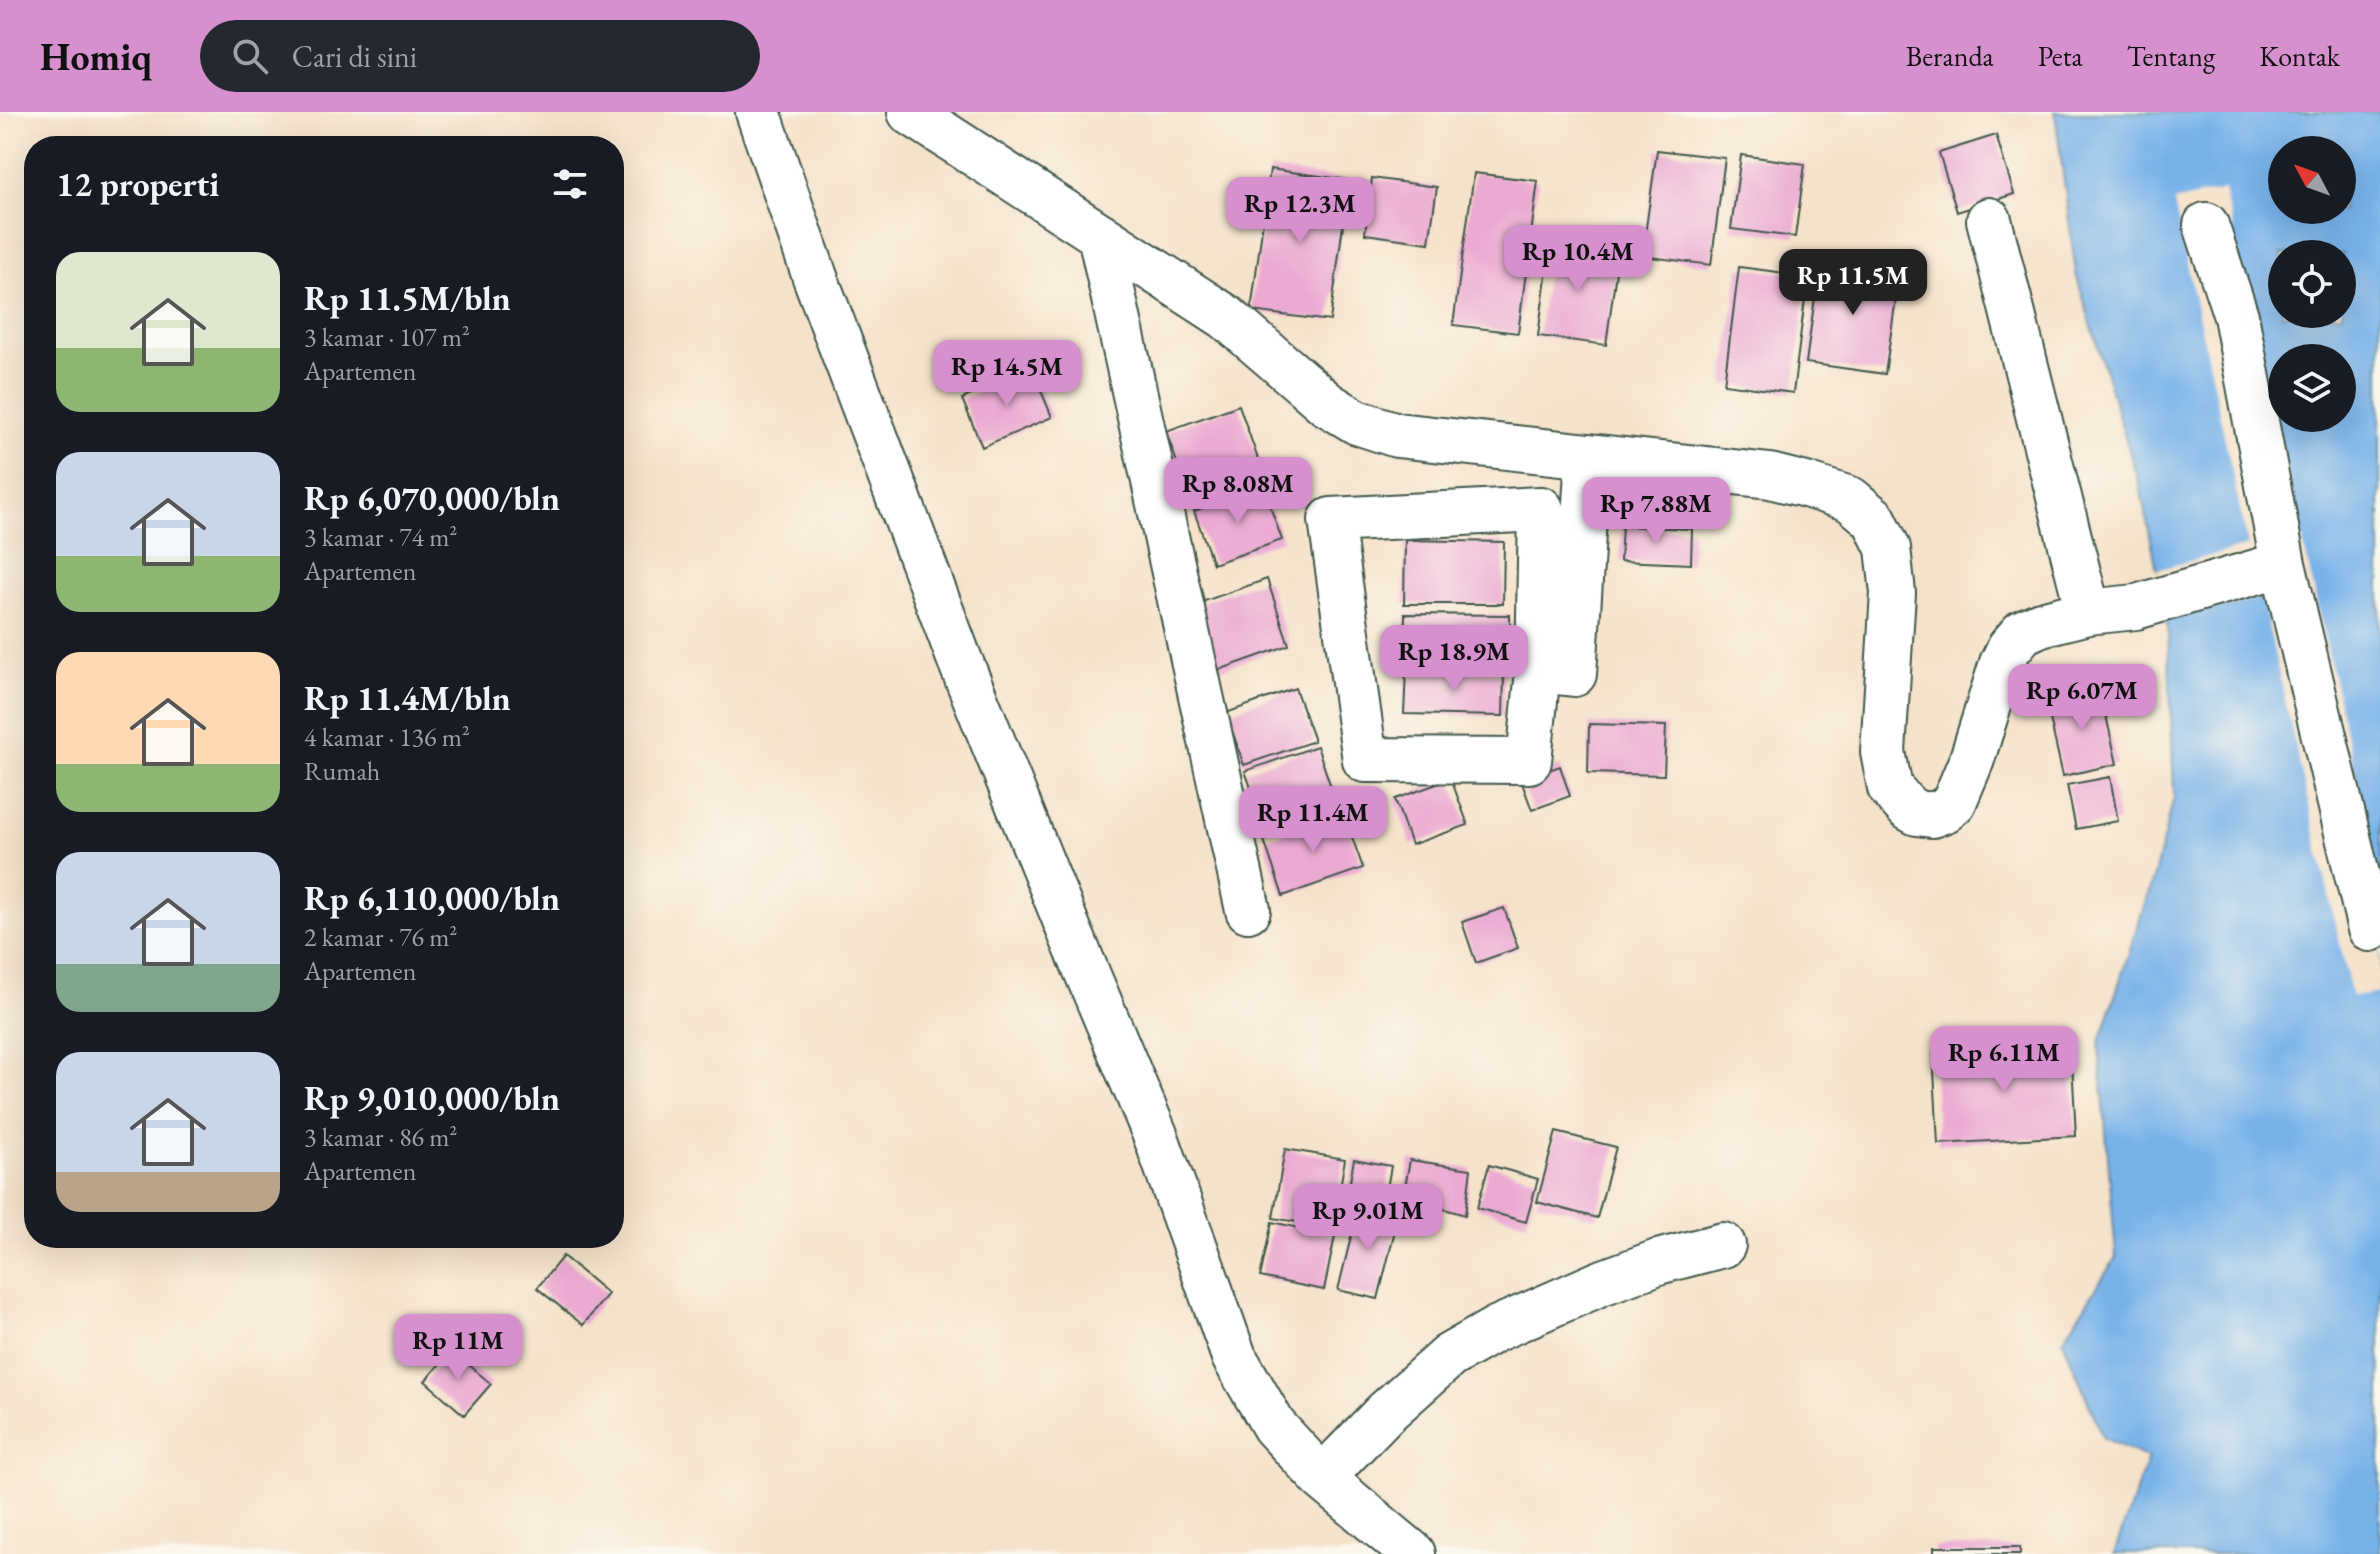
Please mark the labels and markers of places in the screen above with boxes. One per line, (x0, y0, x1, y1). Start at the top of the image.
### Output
pin: Rp 12.3M (1217, 177, 1383, 245)
pin: Rp 10.4M (1495, 225, 1661, 293)
pin: Rp 11.5M (1770, 249, 1936, 317)
pin: Rp 14.5M (924, 340, 1090, 408)
pin: Rp 8.08M (1155, 457, 1321, 525)
pin: Rp 7.88M (1573, 477, 1739, 545)
pin: Rp 18.9M (1371, 625, 1537, 693)
pin: Rp 6.07M (1999, 664, 2165, 732)
pin: Rp 11.4M (1230, 786, 1396, 854)
pin: Rp 6.11M (1921, 1026, 2087, 1094)
pin: Rp 9.01M (1285, 1184, 1451, 1252)
pin: Rp 11M (393, 1314, 523, 1382)

